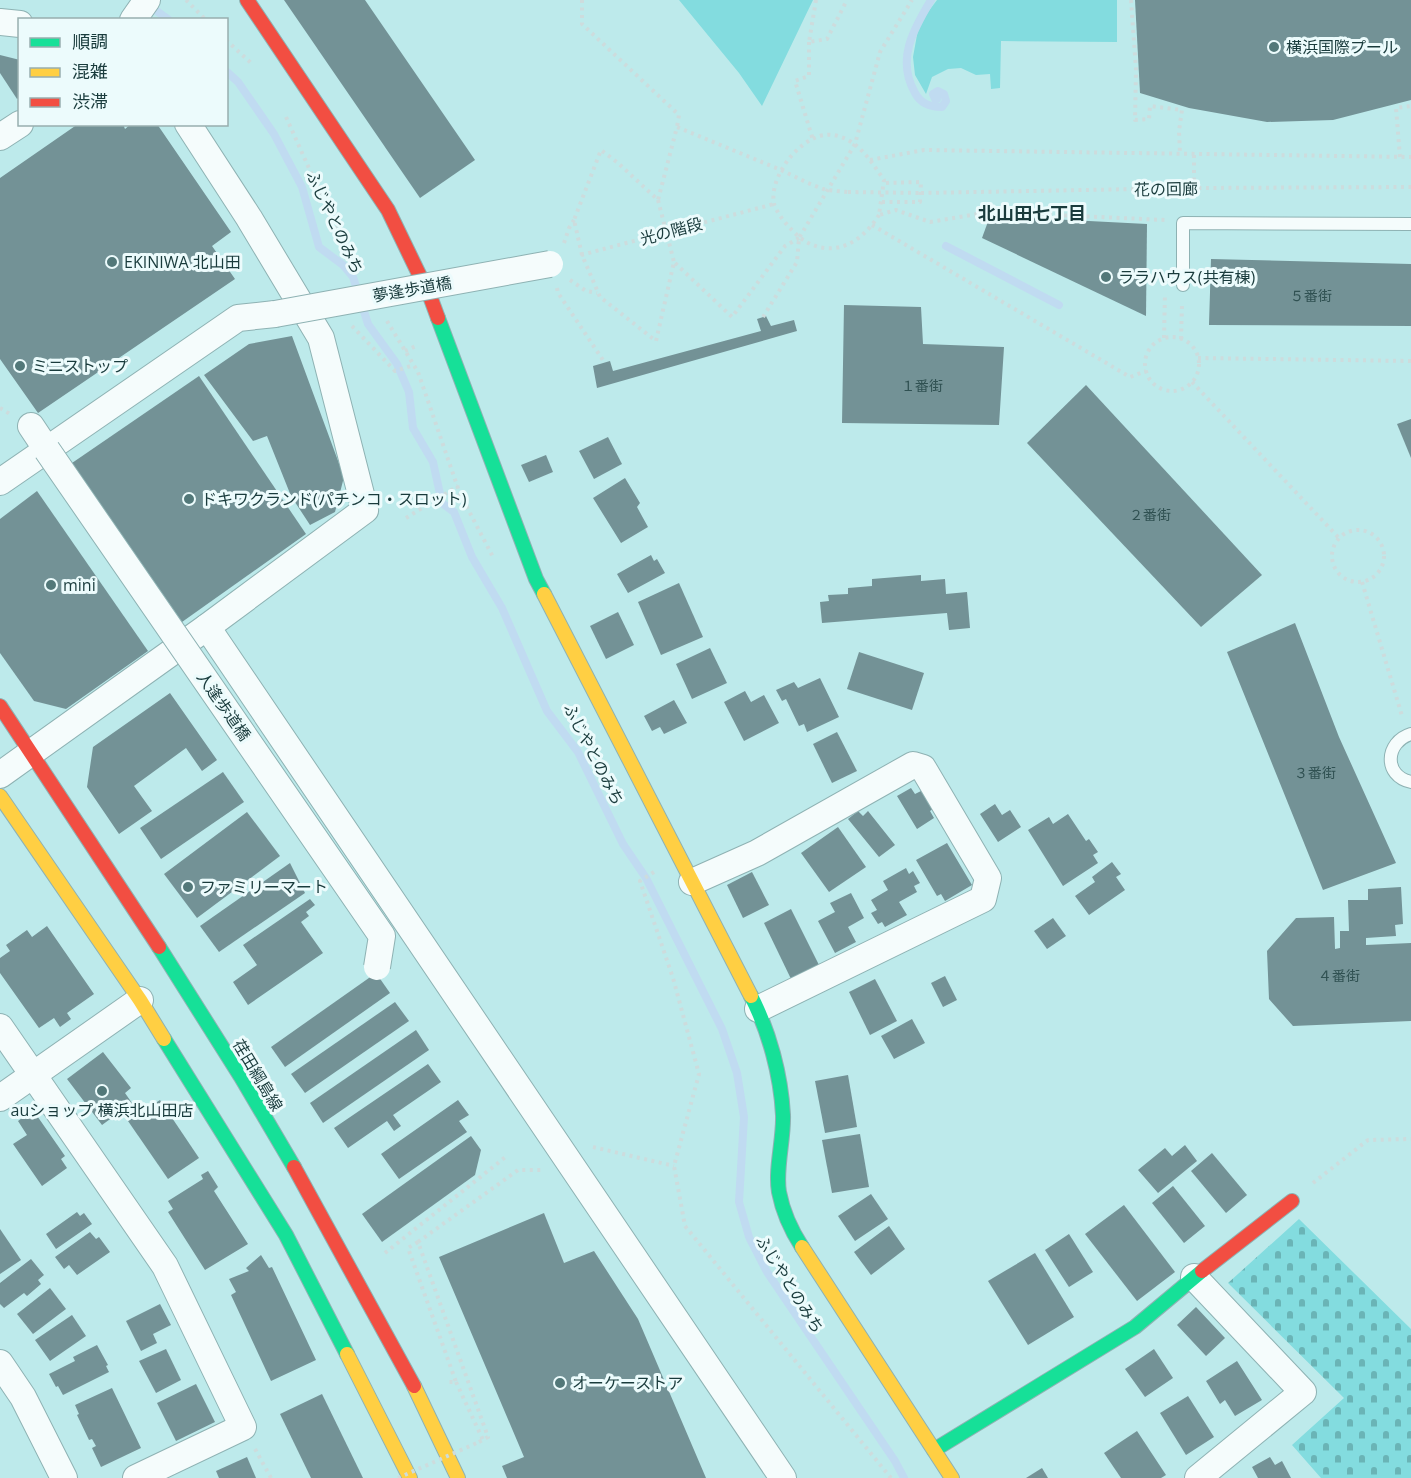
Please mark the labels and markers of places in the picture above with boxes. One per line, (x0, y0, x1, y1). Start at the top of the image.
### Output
place label: 横浜国際プール (1286, 36, 1398, 58)
marker: 横浜国際プール (1267, 40, 1281, 54)
place label: EKINIWA 北山田 (124, 251, 241, 273)
marker: EKINIWA 北山田 (105, 255, 119, 269)
place label: ララハウス(共有棟) (1118, 266, 1256, 288)
marker: ララハウス(共有棟) (1099, 270, 1113, 284)
place label: ミニストップ (32, 355, 128, 377)
marker: ミニストップ (13, 359, 27, 373)
place label: ドキワクランド(パチンコ・スロット) (201, 488, 467, 510)
marker: ドキワクランド(パチンコ・スロット) (182, 492, 196, 506)
place label: mini (63, 574, 96, 596)
marker: mini (44, 578, 58, 592)
place label: ファミリーマート (200, 876, 328, 898)
marker: ファミリーマート (181, 880, 195, 894)
marker: auショップ 横浜北山田店 (95, 1084, 109, 1098)
place label: auショップ 横浜北山田店 (11, 1099, 193, 1121)
place label: オーケーストア (572, 1372, 683, 1394)
marker: オーケーストア (553, 1376, 567, 1390)

